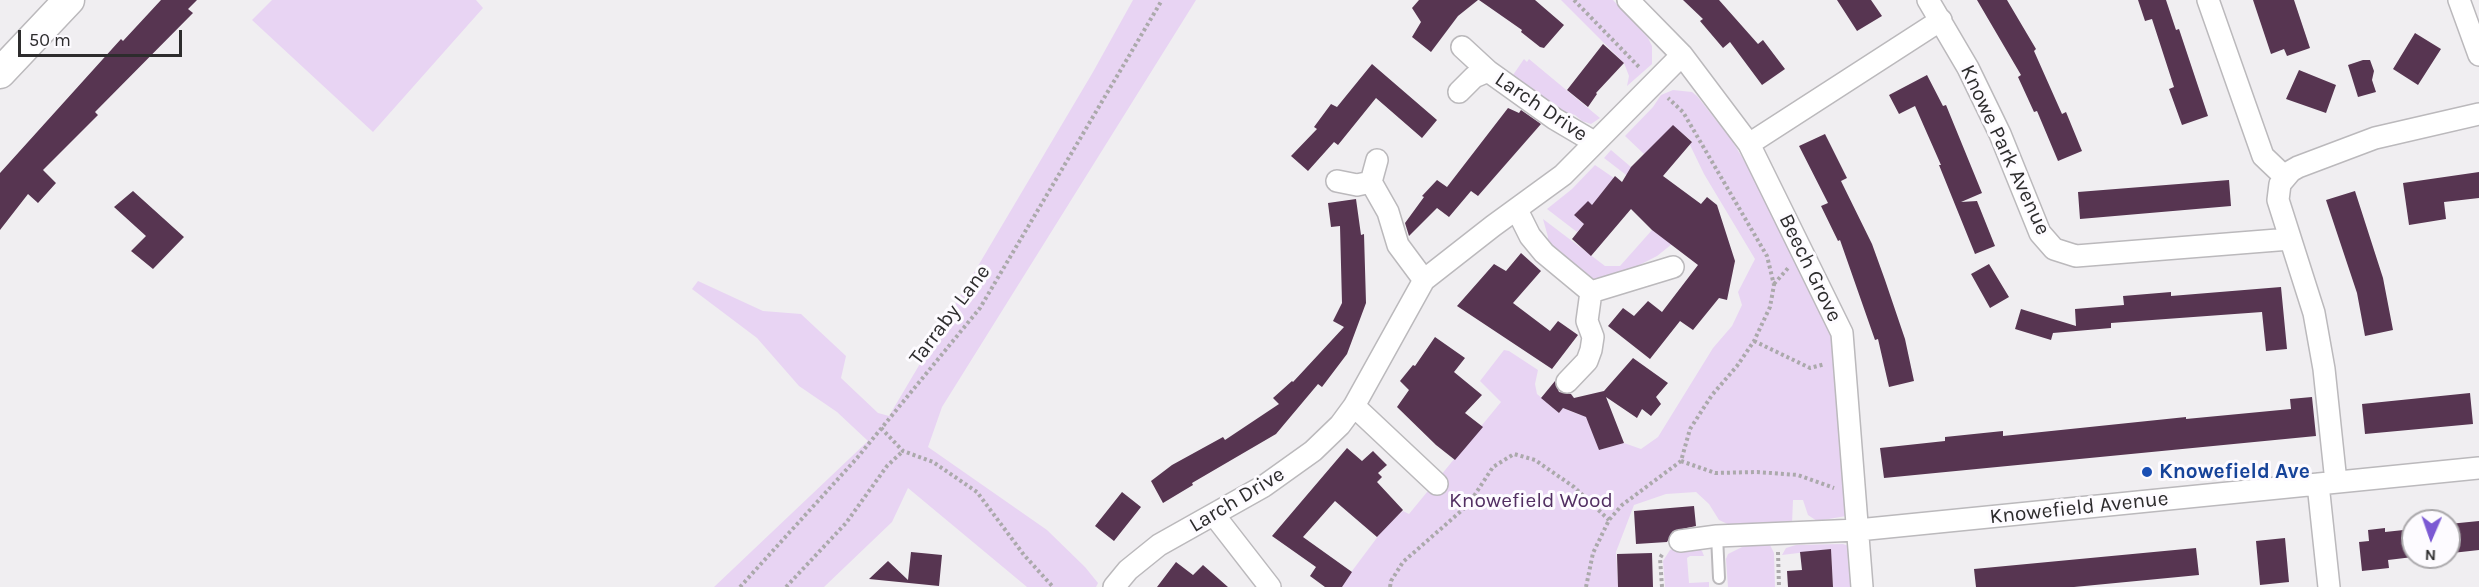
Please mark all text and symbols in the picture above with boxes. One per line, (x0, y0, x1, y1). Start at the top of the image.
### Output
scale bar (21, 18, 184, 56)
text: 50 m (29, 29, 71, 51)
street label: Knowe Park Avenue (1955, 61, 2055, 239)
street label: Larch Drive (1490, 67, 1592, 147)
street label: Beech Grove (1773, 210, 1847, 326)
street label: Tarraby Lane (904, 260, 996, 370)
place label: Knowefield Ave (2159, 459, 2310, 485)
street label: Larch Drive (1185, 462, 1289, 538)
marker: Knowefield Ave (2140, 465, 2154, 479)
street label: Knowefield Avenue (1988, 486, 2170, 530)
park label: Knowefield Wood (1449, 488, 1613, 514)
north arrow (2401, 509, 2461, 569)
text: N (2424, 546, 2437, 565)

